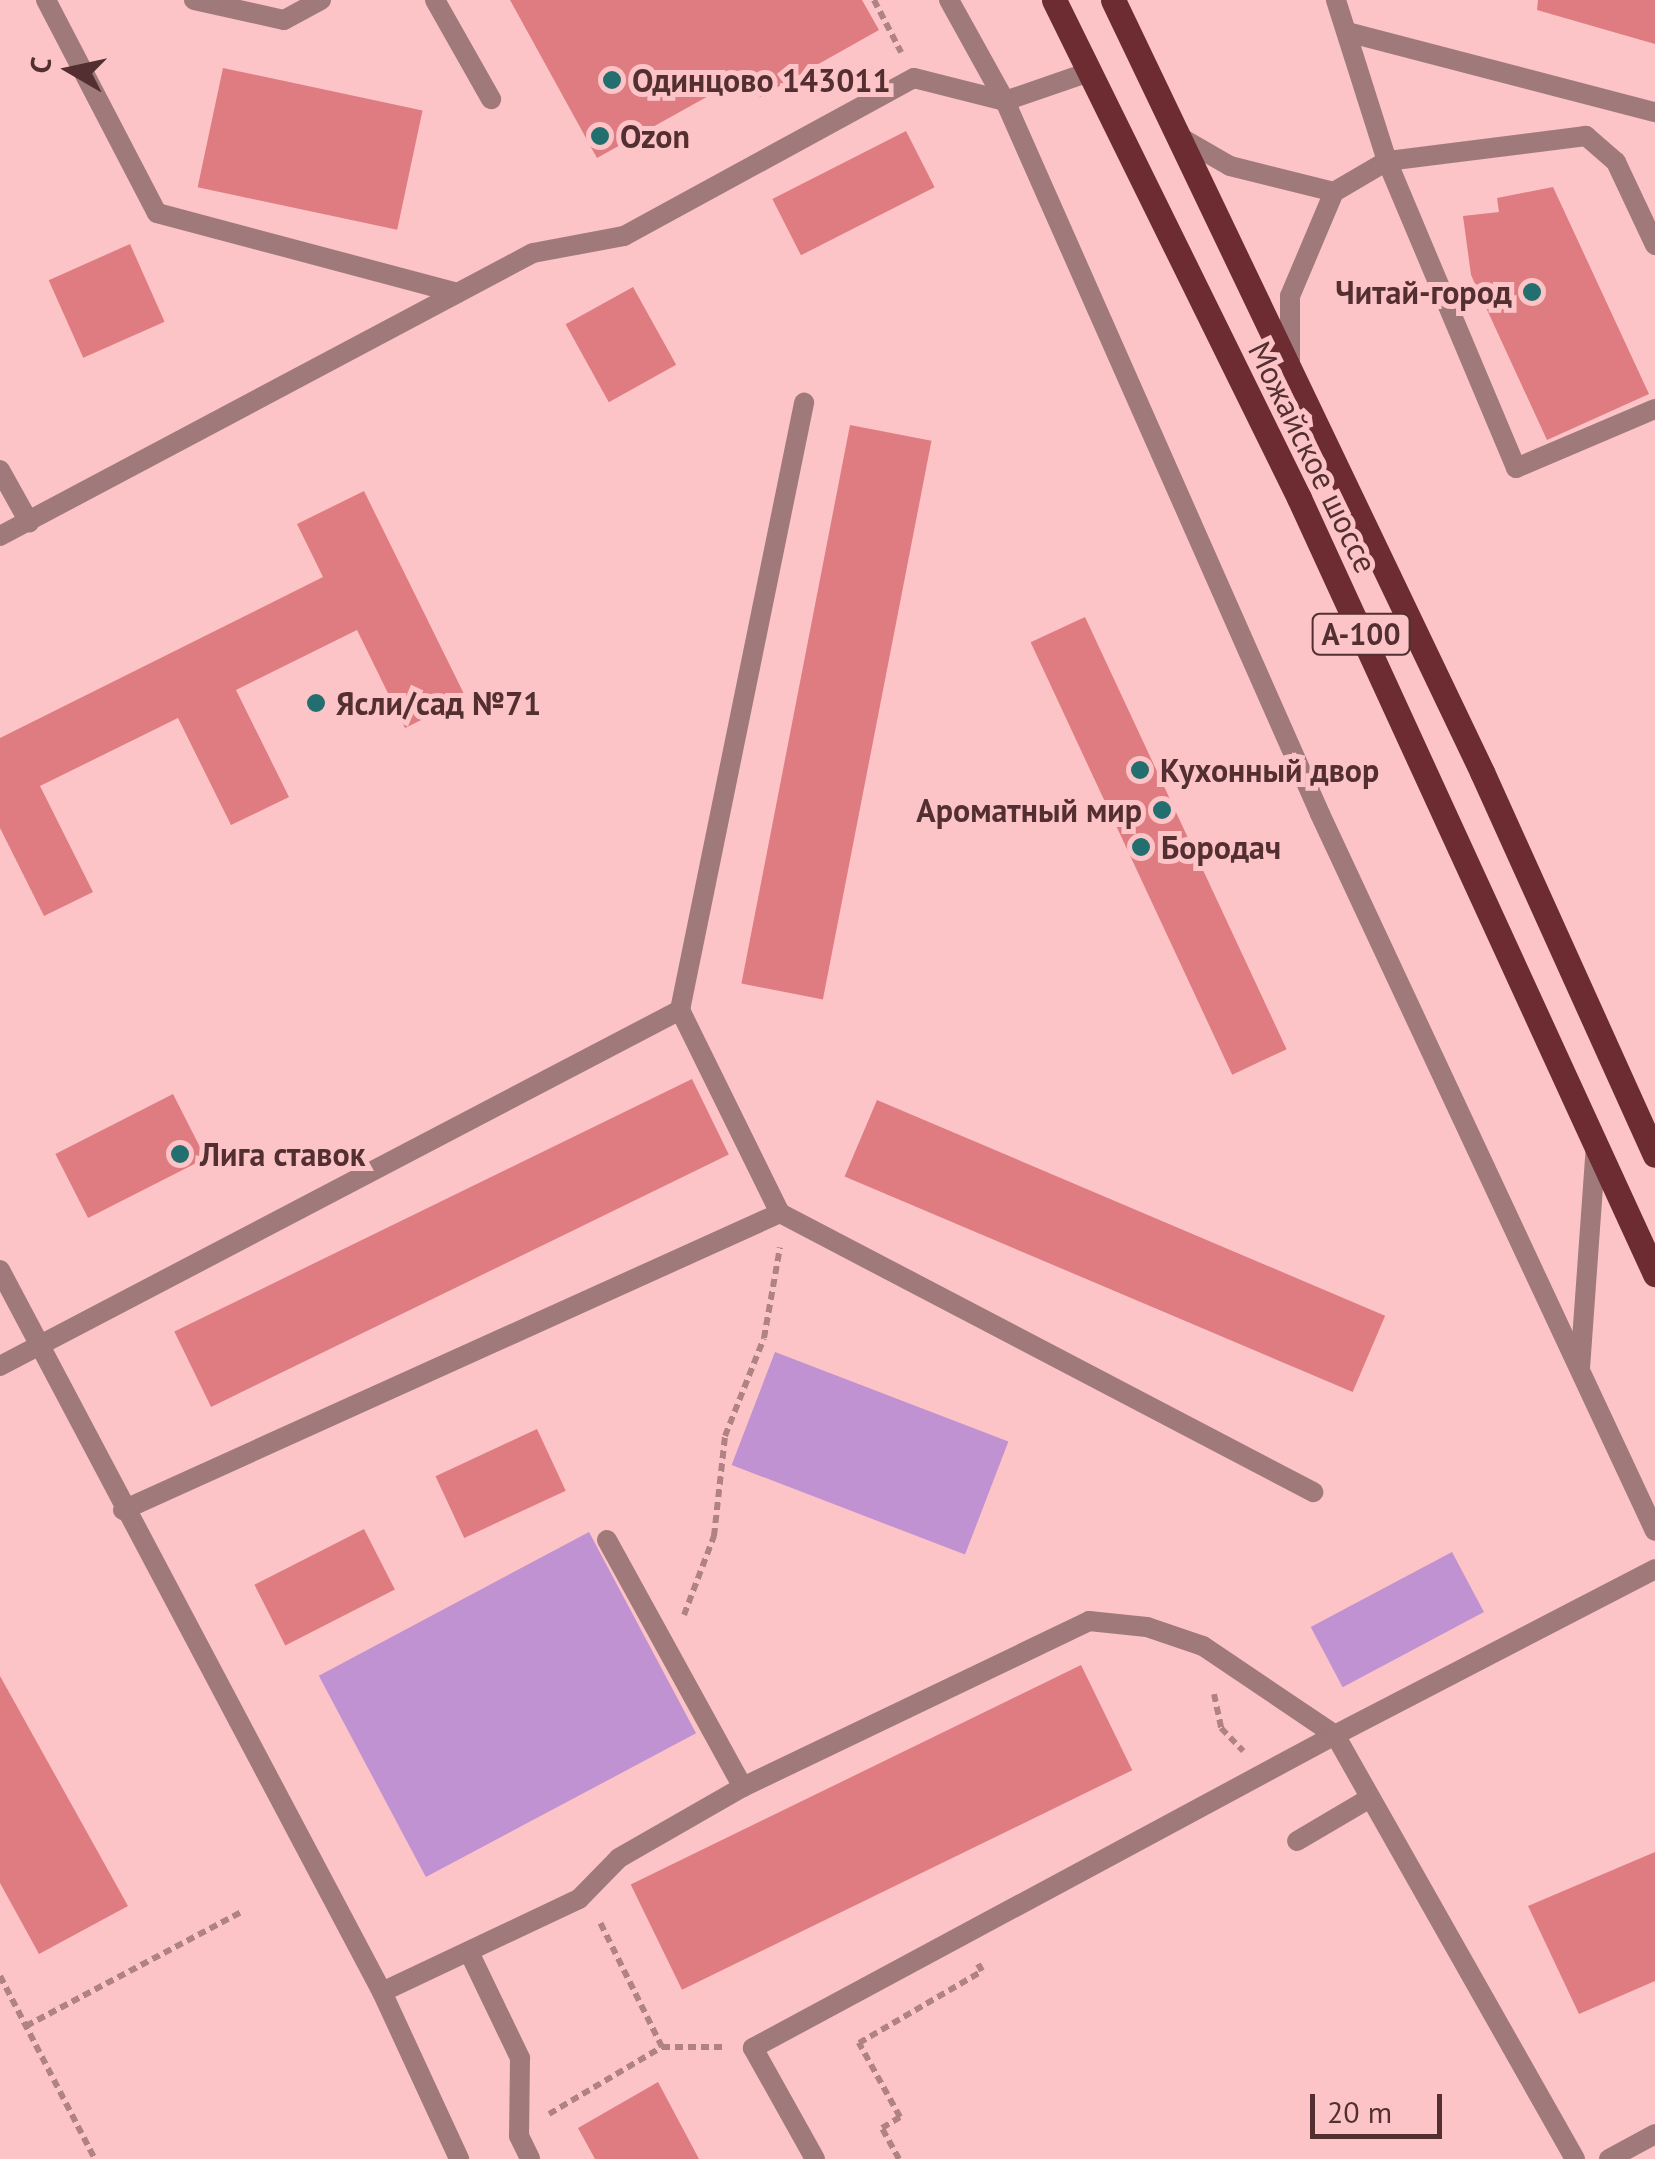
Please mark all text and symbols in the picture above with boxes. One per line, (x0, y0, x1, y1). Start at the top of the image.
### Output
north arrow (20, 20, 120, 120)
text: С (20, 55, 59, 76)
place label: Одинцово 143011 (632, 61, 891, 99)
marker: Одинцово 143011 (601, 69, 623, 91)
place label: Ozon (620, 117, 690, 155)
marker: Ozon (589, 125, 611, 147)
place label: Читай-город (1335, 273, 1512, 311)
marker: Читай-город (1521, 281, 1543, 303)
street label: Можайское шоссе (1240, 335, 1386, 579)
road number: А-100 (1311, 609, 1411, 659)
place label: Ясли/сад №71 (336, 684, 541, 722)
marker: Ясли/сад №71 (305, 692, 327, 714)
place label: Кухонный двор (1160, 751, 1379, 789)
marker: Кухонный двор (1129, 759, 1151, 781)
place label: Ароматный мир (916, 791, 1142, 829)
marker: Ароматный мир (1151, 799, 1173, 821)
place label: Бородач (1161, 828, 1281, 866)
marker: Бородач (1130, 836, 1152, 858)
place label: Лига ставок (200, 1135, 365, 1173)
marker: Лига ставок (169, 1143, 191, 1165)
scale bar (1315, 2074, 1448, 2136)
text: 20 m (1327, 2092, 1392, 2131)

